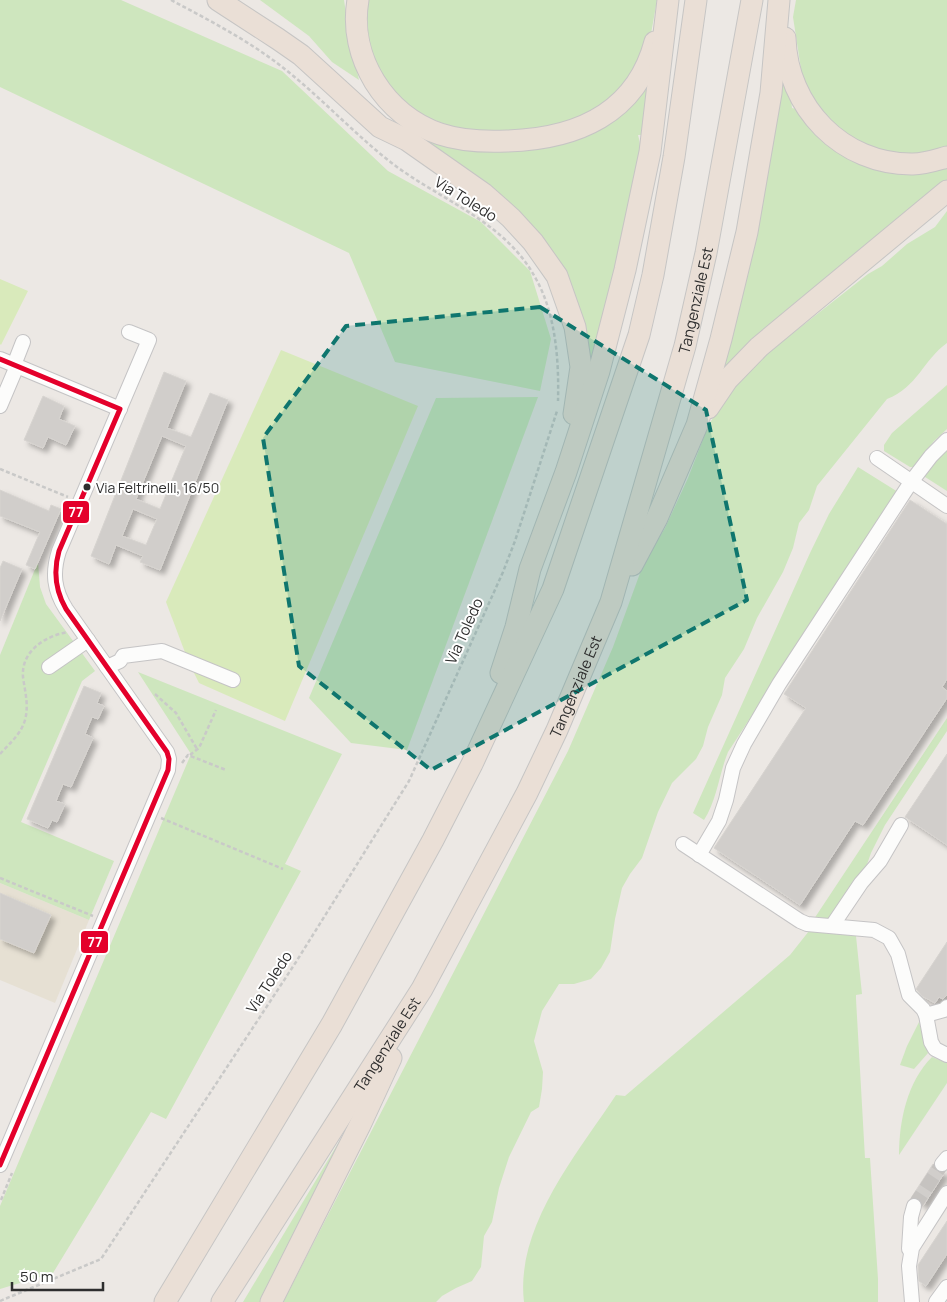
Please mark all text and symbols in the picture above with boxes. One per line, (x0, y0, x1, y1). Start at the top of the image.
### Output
street label: Via Toledo (431, 171, 501, 227)
street label: Tangenziale Est (673, 245, 717, 356)
place label: Via Feltrinelli, 16/50 (96, 478, 219, 497)
marker: Via Feltrinelli, 16/50 (82, 482, 92, 492)
line badge: 77 (62, 500, 90, 524)
text: 77 (68, 502, 84, 521)
street label: Via Toledo (440, 595, 488, 667)
street label: Tangenziale Est (544, 632, 606, 741)
line badge: 77 (80, 930, 109, 954)
text: 77 (87, 932, 103, 951)
street label: Via Toledo (241, 947, 297, 1017)
street label: Tangenziale Est (349, 993, 425, 1096)
scale bar (12, 1260, 104, 1292)
text: 50 m (20, 1266, 54, 1287)

